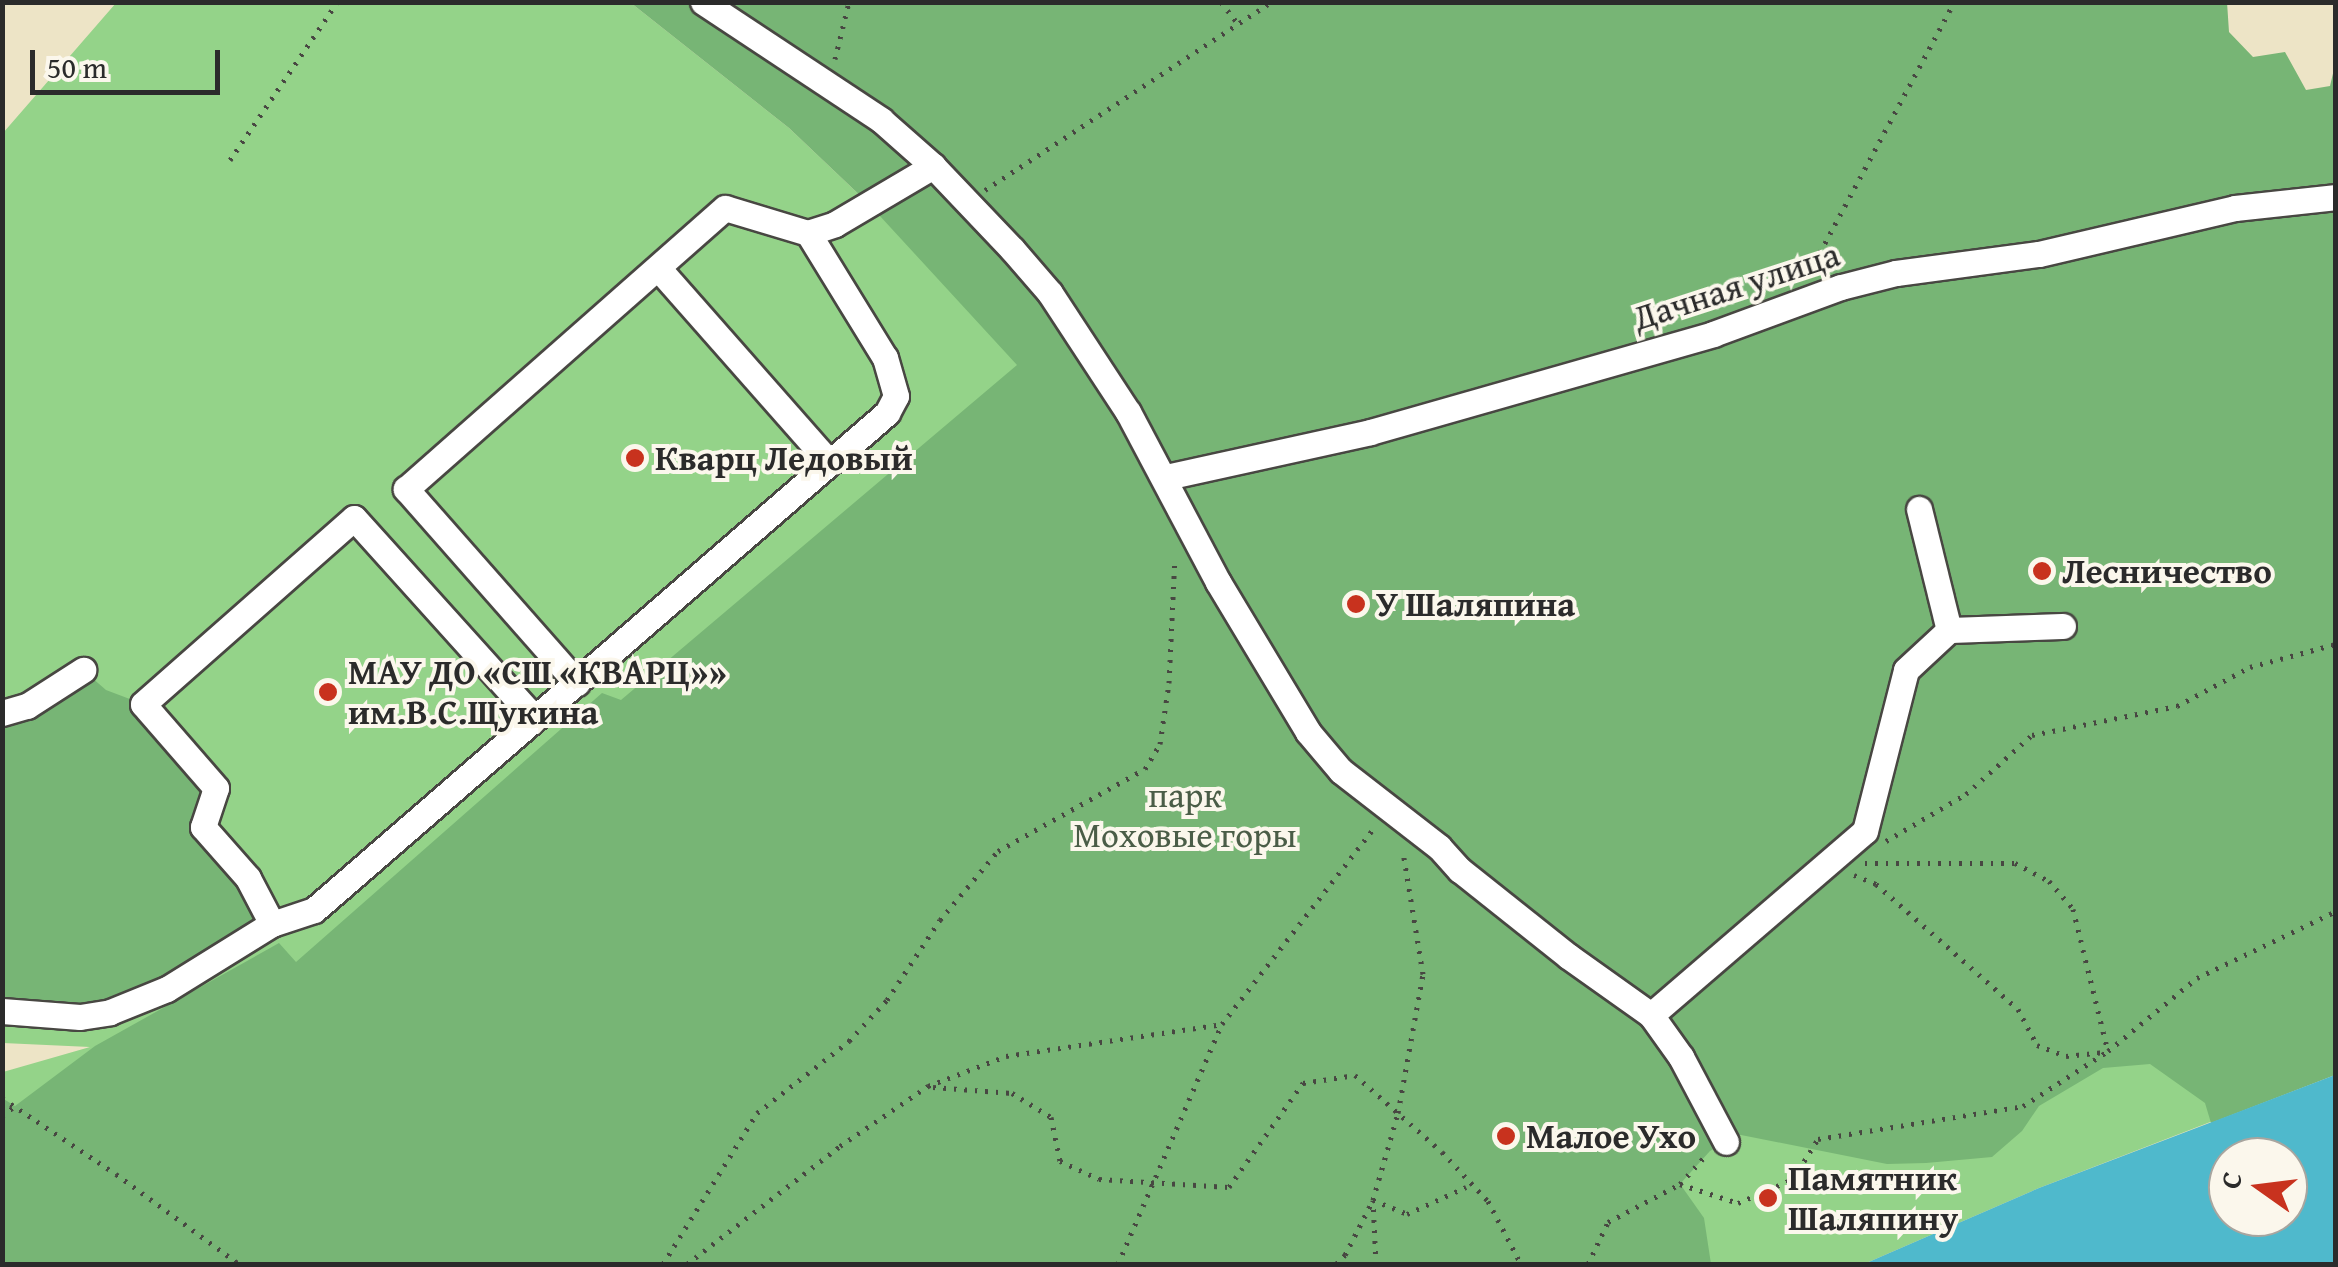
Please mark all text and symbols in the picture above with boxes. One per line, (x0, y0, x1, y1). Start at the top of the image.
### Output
scale bar (35, 30, 225, 92)
text: 50 m (47, 45, 107, 89)
street label: Дачная улица (1627, 233, 1845, 339)
place label: Кварц Ледовый (655, 437, 913, 479)
marker: Кварц Ледовый (624, 447, 646, 469)
place label: Лесничество (2062, 550, 2272, 592)
marker: Лесничество (2031, 560, 2053, 582)
place label: У Шаляпина (1376, 583, 1575, 625)
marker: У Шаляпина (1345, 593, 1367, 615)
place label: МАУ ДО «СШ «КВАРЦ»» им.В.С.Щукина (348, 651, 727, 733)
marker: МАУ ДО «СШ «КВАРЦ»» им.В.С.Щукина (317, 681, 339, 703)
park label: парк Моховые горы (1074, 774, 1296, 856)
place label: Малое Ухо (1526, 1115, 1696, 1157)
marker: Малое Ухо (1495, 1125, 1517, 1147)
north arrow (2208, 1137, 2308, 1237)
place label: Памятник Шаляпину (1788, 1157, 1958, 1239)
text: С (2209, 1167, 2252, 1193)
marker: Памятник Шаляпину (1757, 1187, 1779, 1209)

